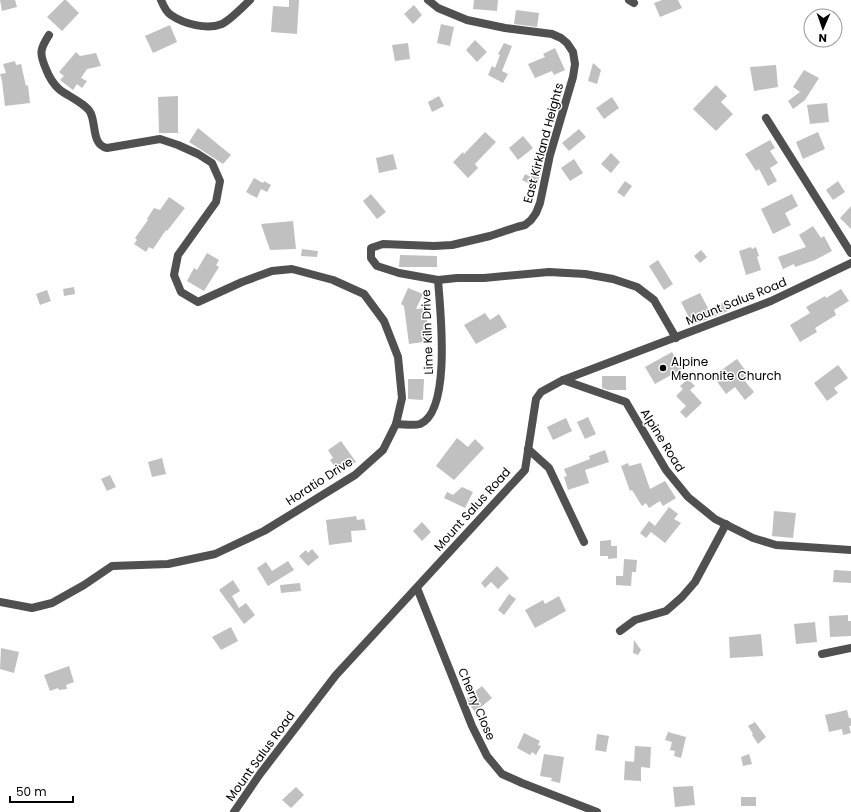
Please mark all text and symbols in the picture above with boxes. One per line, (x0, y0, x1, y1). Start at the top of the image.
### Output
north arrow (803, 8, 843, 48)
text: N (818, 30, 827, 46)
street label: East Kirkland Heights (519, 81, 567, 205)
street label: Mount Salus Road (683, 273, 789, 329)
street label: Lime Kiln Drive (417, 289, 437, 375)
place label: Alpine Mennonite Church (671, 353, 782, 384)
marker: Alpine Mennonite Church (658, 363, 668, 373)
street label: Alpine Road (637, 405, 689, 475)
street label: Horatio Drive (282, 453, 356, 509)
street label: Mount Salus Road (430, 463, 514, 555)
street label: Cherry Close (454, 665, 500, 743)
street label: Mount Salus Road (222, 708, 298, 804)
scale bar (10, 778, 73, 804)
text: 50 m (16, 783, 47, 800)

